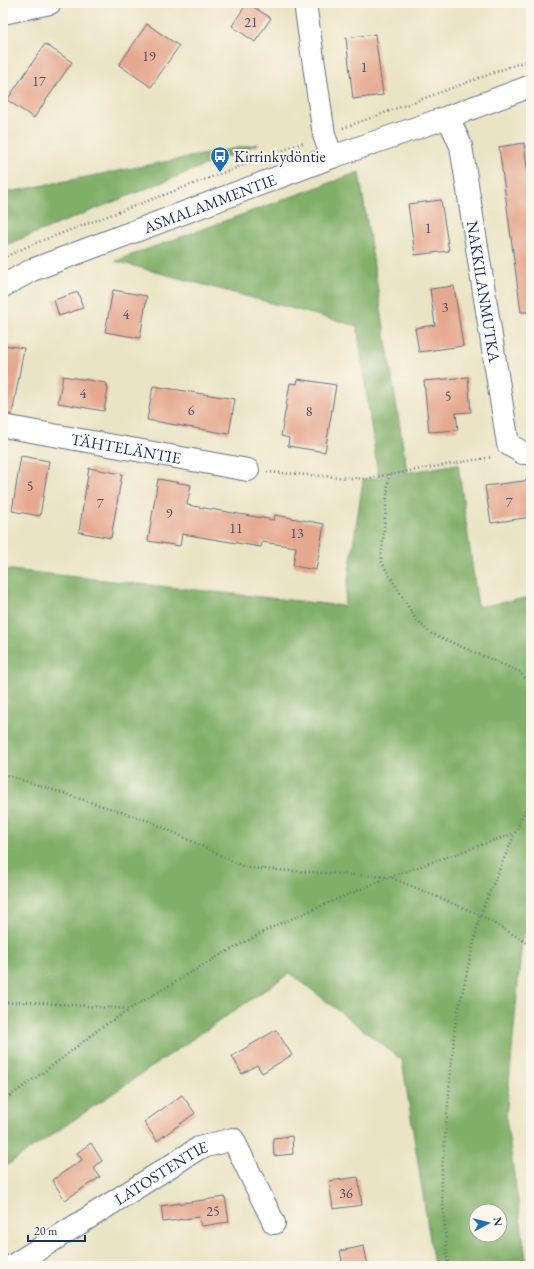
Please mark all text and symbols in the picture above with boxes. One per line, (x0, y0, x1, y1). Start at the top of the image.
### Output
house number: 21 (244, 13, 258, 31)
house number: 19 (142, 47, 156, 65)
house number: 1 (361, 58, 367, 76)
house number: 17 (32, 72, 46, 90)
bus stop icon: Kirrinkydöntie (209, 145, 231, 173)
place label: Kirrinkydöntie (234, 146, 326, 167)
street label: ASMALAMMENTIE (139, 169, 279, 238)
house number: 1 (425, 219, 431, 237)
street label: NAKKILANMUTKA (462, 219, 506, 365)
house number: 3 (442, 298, 449, 316)
house number: 4 (123, 305, 130, 323)
house number: 4 (80, 384, 87, 402)
house number: 5 (445, 387, 451, 405)
house number: 6 (188, 401, 195, 419)
house number: 8 (306, 402, 313, 420)
street label: TÄHTELÄNTIE (69, 428, 183, 468)
house number: 5 (27, 477, 33, 495)
house number: 7 (506, 493, 513, 511)
house number: 7 (97, 494, 104, 512)
house number: 9 (166, 504, 173, 522)
house number: 11 (229, 519, 243, 537)
house number: 13 (290, 524, 304, 542)
street label: LATOSTENTIE (110, 1136, 210, 1209)
house number: 36 (339, 1184, 353, 1202)
house number: 25 (206, 1202, 220, 1220)
north arrow (468, 1203, 508, 1243)
scale bar (28, 1217, 85, 1243)
text: N (490, 1217, 505, 1227)
text: 20 m (34, 1223, 58, 1239)

